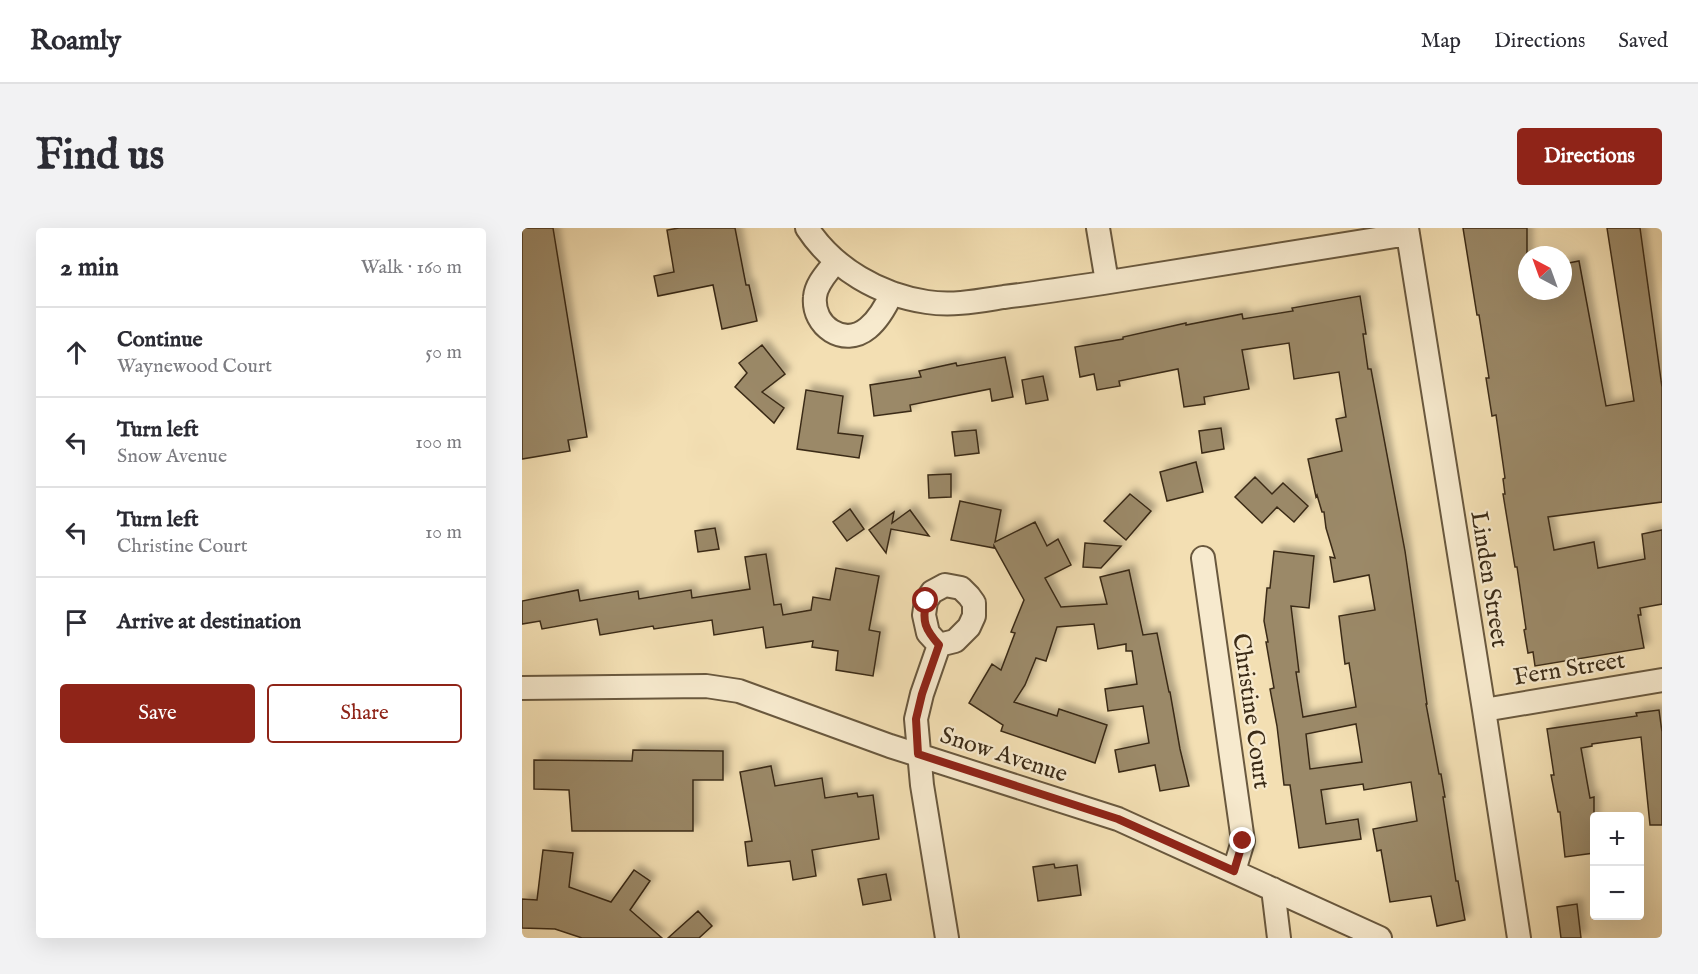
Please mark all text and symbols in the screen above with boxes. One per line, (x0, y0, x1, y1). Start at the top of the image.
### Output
text: Roamly (30, 24, 121, 59)
text: Map (1421, 28, 1461, 55)
text: Directions (1494, 28, 1585, 55)
text: Saved (1618, 28, 1668, 55)
button: Directions (1517, 128, 1662, 185)
text: Find us (36, 130, 164, 183)
north arrow (1518, 246, 1572, 300)
text: 2 min (60, 251, 119, 284)
text: Walk · 160 m (361, 255, 462, 280)
text: Continue (117, 326, 203, 354)
icon: ahead (60, 336, 93, 369)
text: 50 m (425, 340, 462, 365)
text: Waynewood Court (117, 354, 272, 379)
text: Turn left (117, 416, 199, 444)
icon: left (60, 426, 93, 459)
text: 100 m (415, 430, 462, 455)
text: Snow Avenue (117, 444, 227, 469)
text: Turn left (117, 506, 199, 534)
street label: Linden Street (1462, 509, 1515, 650)
icon: left (60, 516, 93, 549)
text: 10 m (425, 520, 462, 545)
text: Christine Court (117, 534, 248, 559)
route start (912, 587, 938, 613)
icon: arrive (60, 606, 93, 639)
text: Arrive at destination (117, 608, 301, 636)
street label: Christine Court (1224, 631, 1277, 791)
street label: Fern Street (1511, 645, 1627, 694)
button: Save (60, 684, 255, 743)
button: Share (267, 684, 462, 743)
street label: Snow Avenue (936, 720, 1071, 791)
map controls (1590, 812, 1644, 920)
button: + (1590, 812, 1644, 866)
route end (1229, 827, 1255, 853)
button: − (1590, 866, 1644, 920)

